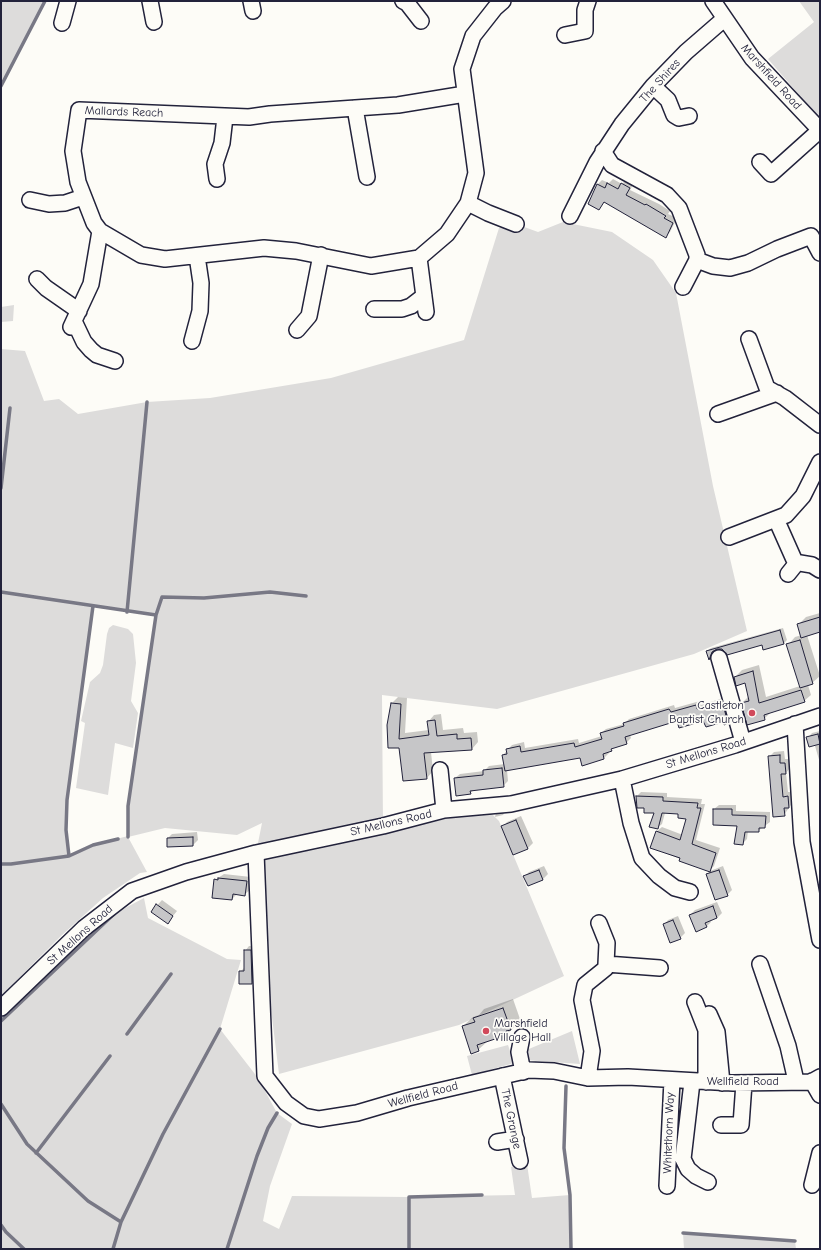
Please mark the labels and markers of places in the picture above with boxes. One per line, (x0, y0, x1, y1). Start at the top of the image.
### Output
place label: Castleton Baptist Church (669, 699, 744, 727)
marker: Castleton Baptist Church (747, 708, 757, 718)
place label: Marshfield Village Hall (494, 1017, 551, 1045)
marker: Marshfield Village Hall (481, 1026, 491, 1036)

